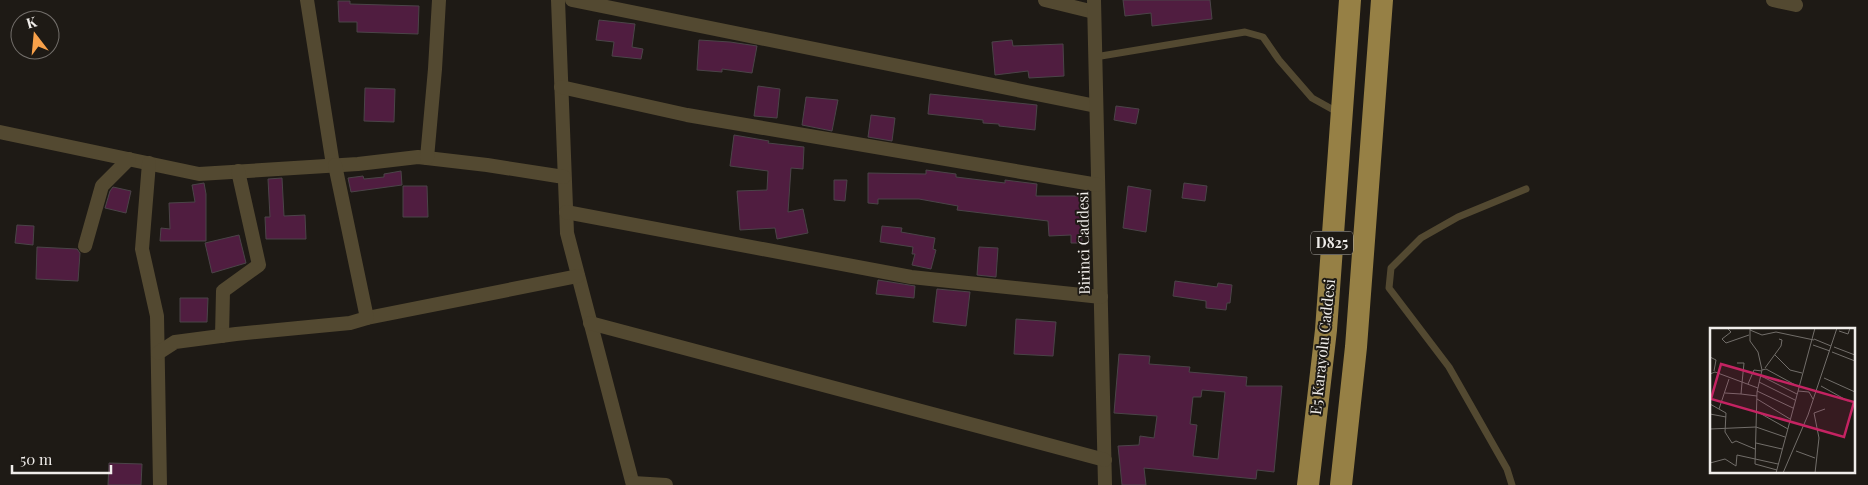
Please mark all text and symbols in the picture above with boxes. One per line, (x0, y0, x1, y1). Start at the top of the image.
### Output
north arrow (10, 10, 60, 60)
text: K (24, 11, 40, 33)
street label: Birinci Caddesi (1072, 191, 1094, 295)
road number: D825 (1311, 232, 1353, 254)
street label: E5 Karayolu Caddesi (1305, 277, 1339, 416)
inset map (1710, 328, 1856, 472)
scale bar (12, 442, 111, 474)
text: 50 m (20, 449, 53, 469)

